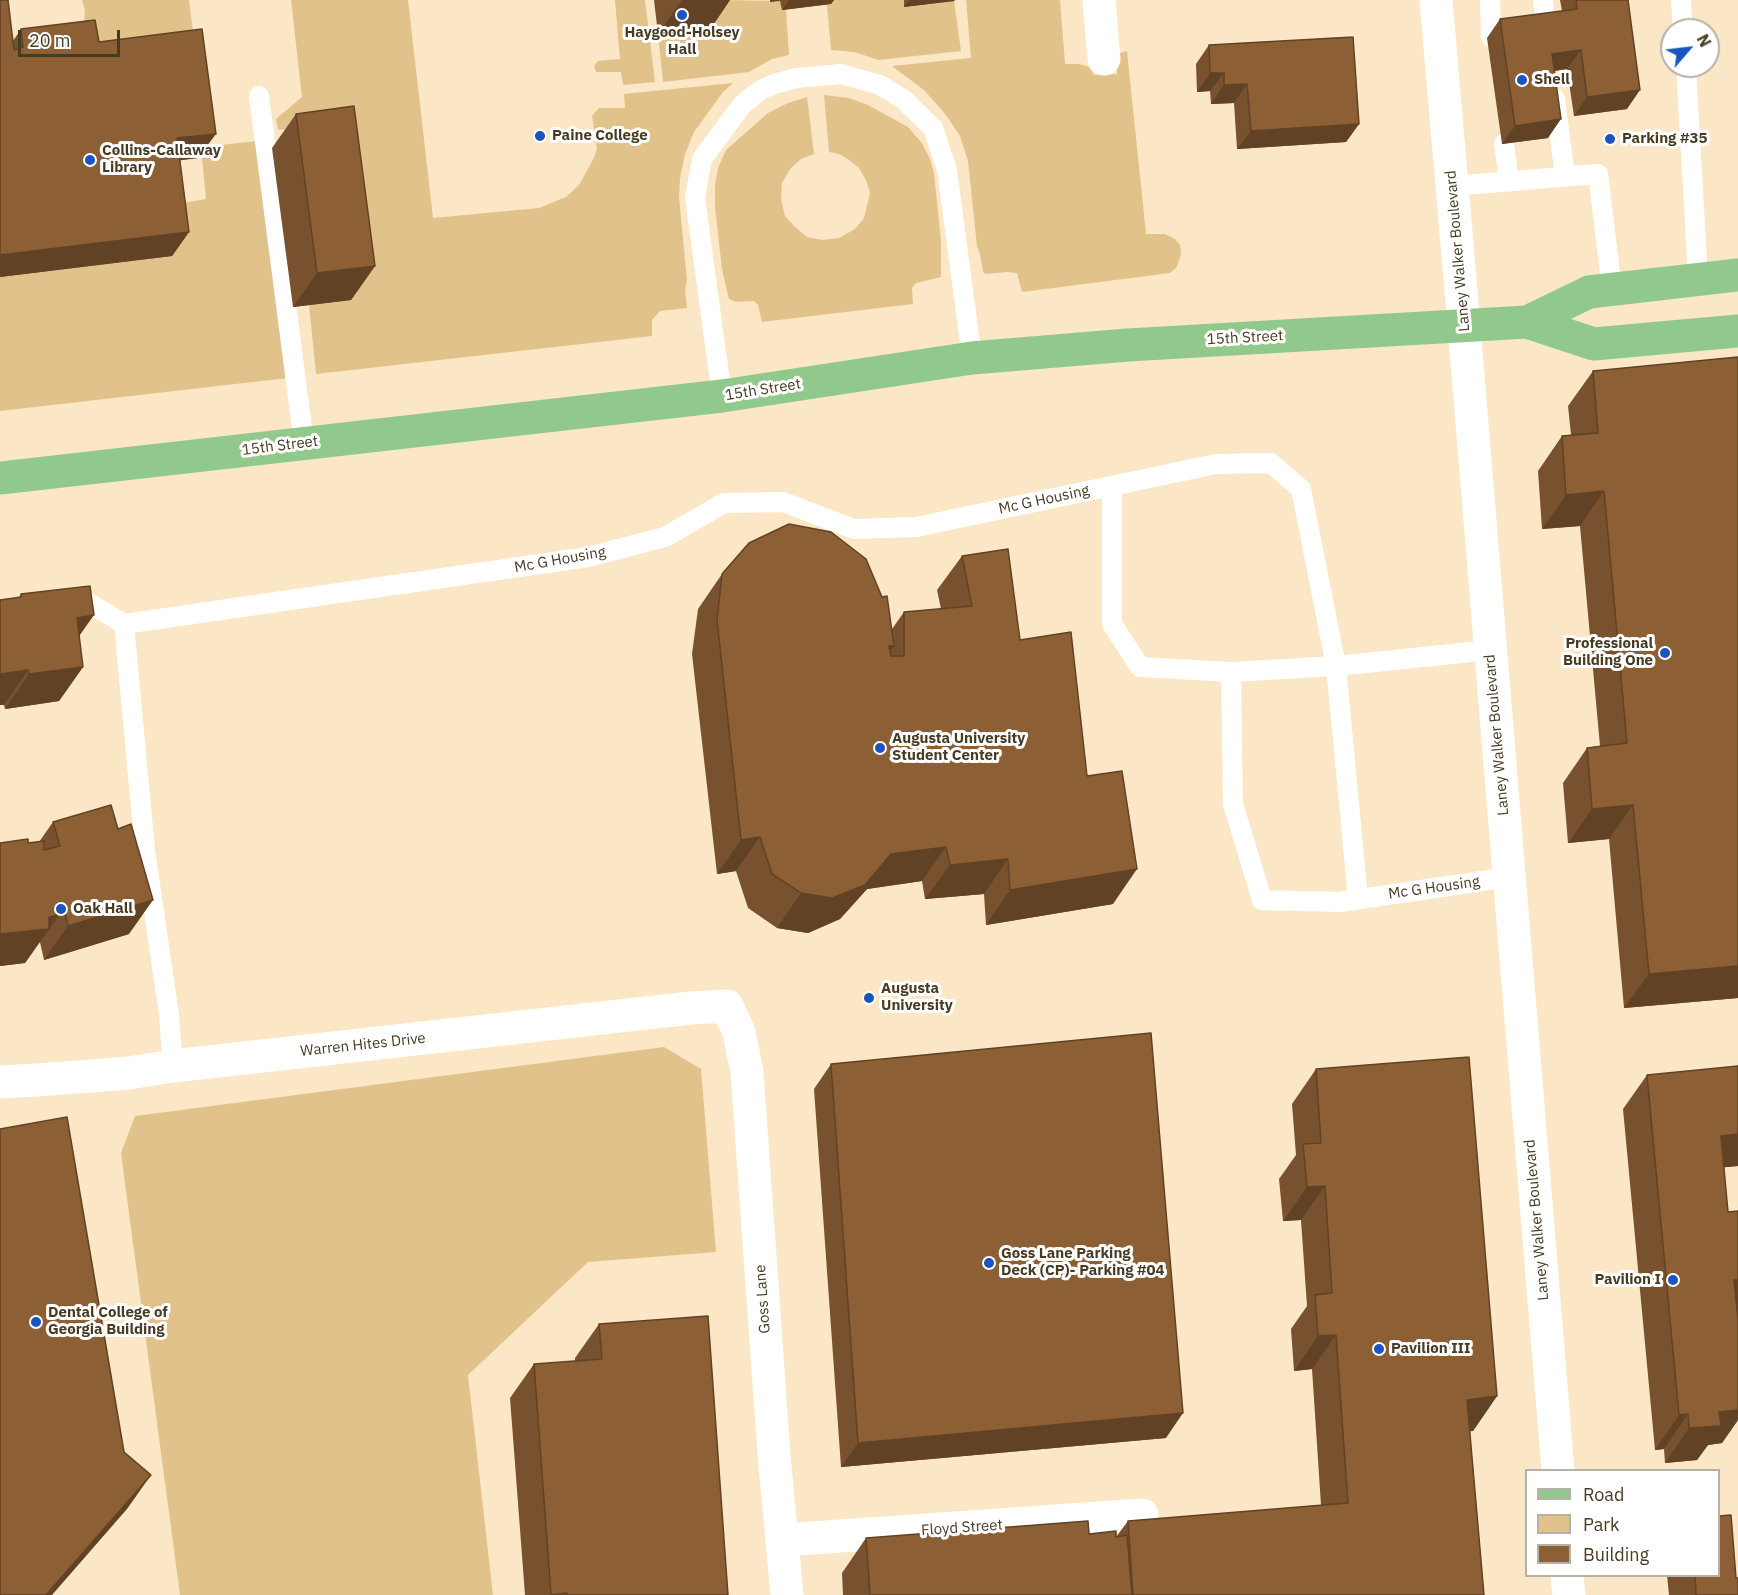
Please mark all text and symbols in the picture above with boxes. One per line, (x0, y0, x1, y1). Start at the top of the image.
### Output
marker: Haygood-Holsey Hall (675, 8, 689, 22)
scale bar (21, 18, 123, 56)
north arrow (1660, 18, 1720, 78)
place label: Haygood-Holsey Hall (625, 24, 739, 59)
text: 20 m (29, 29, 71, 52)
text: N (1693, 31, 1716, 50)
place label: Shell (1534, 71, 1570, 89)
marker: Shell (1515, 73, 1529, 87)
place label: Paine College (552, 127, 648, 145)
marker: Paine College (533, 129, 547, 143)
place label: Parking #35 (1622, 130, 1707, 148)
marker: Parking #35 (1603, 132, 1617, 146)
place label: Collins-Callaway Library (102, 142, 221, 177)
marker: Collins-Callaway Library (83, 153, 97, 167)
street label: Laney Walker Boulevard (1442, 170, 1474, 332)
street label: 15th Street (1206, 327, 1284, 349)
street label: 15th Street (724, 375, 802, 405)
street label: 15th Street (241, 432, 319, 460)
street label: Mc G Housing (997, 482, 1091, 518)
street label: Mc G Housing (513, 543, 607, 577)
place label: Professional Building One (1563, 635, 1653, 670)
marker: Professional Building One (1658, 646, 1672, 660)
street label: Laney Walker Boulevard (1481, 654, 1513, 816)
place label: Augusta University Student Center (892, 730, 1025, 765)
marker: Augusta University Student Center (873, 741, 887, 755)
street label: Mc G Housing (1387, 873, 1481, 903)
place label: Oak Hall (73, 900, 133, 918)
marker: Oak Hall (54, 902, 68, 916)
place label: Augusta University (881, 980, 953, 1015)
marker: Augusta University (862, 991, 876, 1005)
street label: Warren Hites Drive (299, 1029, 427, 1061)
street label: Laney Walker Boulevard (1521, 1139, 1553, 1301)
place label: Goss Lane Parking Deck (CP)- Parking #04 (1001, 1245, 1165, 1280)
marker: Goss Lane Parking Deck (CP)- Parking #04 (982, 1256, 996, 1270)
street label: Goss Lane (752, 1264, 774, 1334)
place label: Pavilion I (1594, 1271, 1661, 1289)
marker: Pavilion I (1666, 1273, 1680, 1287)
place label: Dental College of Georgia Building (48, 1304, 168, 1339)
marker: Dental College of Georgia Building (29, 1315, 43, 1329)
place label: Pavilion III (1391, 1340, 1471, 1358)
marker: Pavilion III (1372, 1342, 1386, 1356)
legend (1525, 1469, 1720, 1577)
text: Road (1583, 1483, 1624, 1506)
text: Park (1583, 1513, 1619, 1536)
street label: Floyd Street (921, 1516, 1003, 1540)
text: Building (1583, 1543, 1649, 1566)

